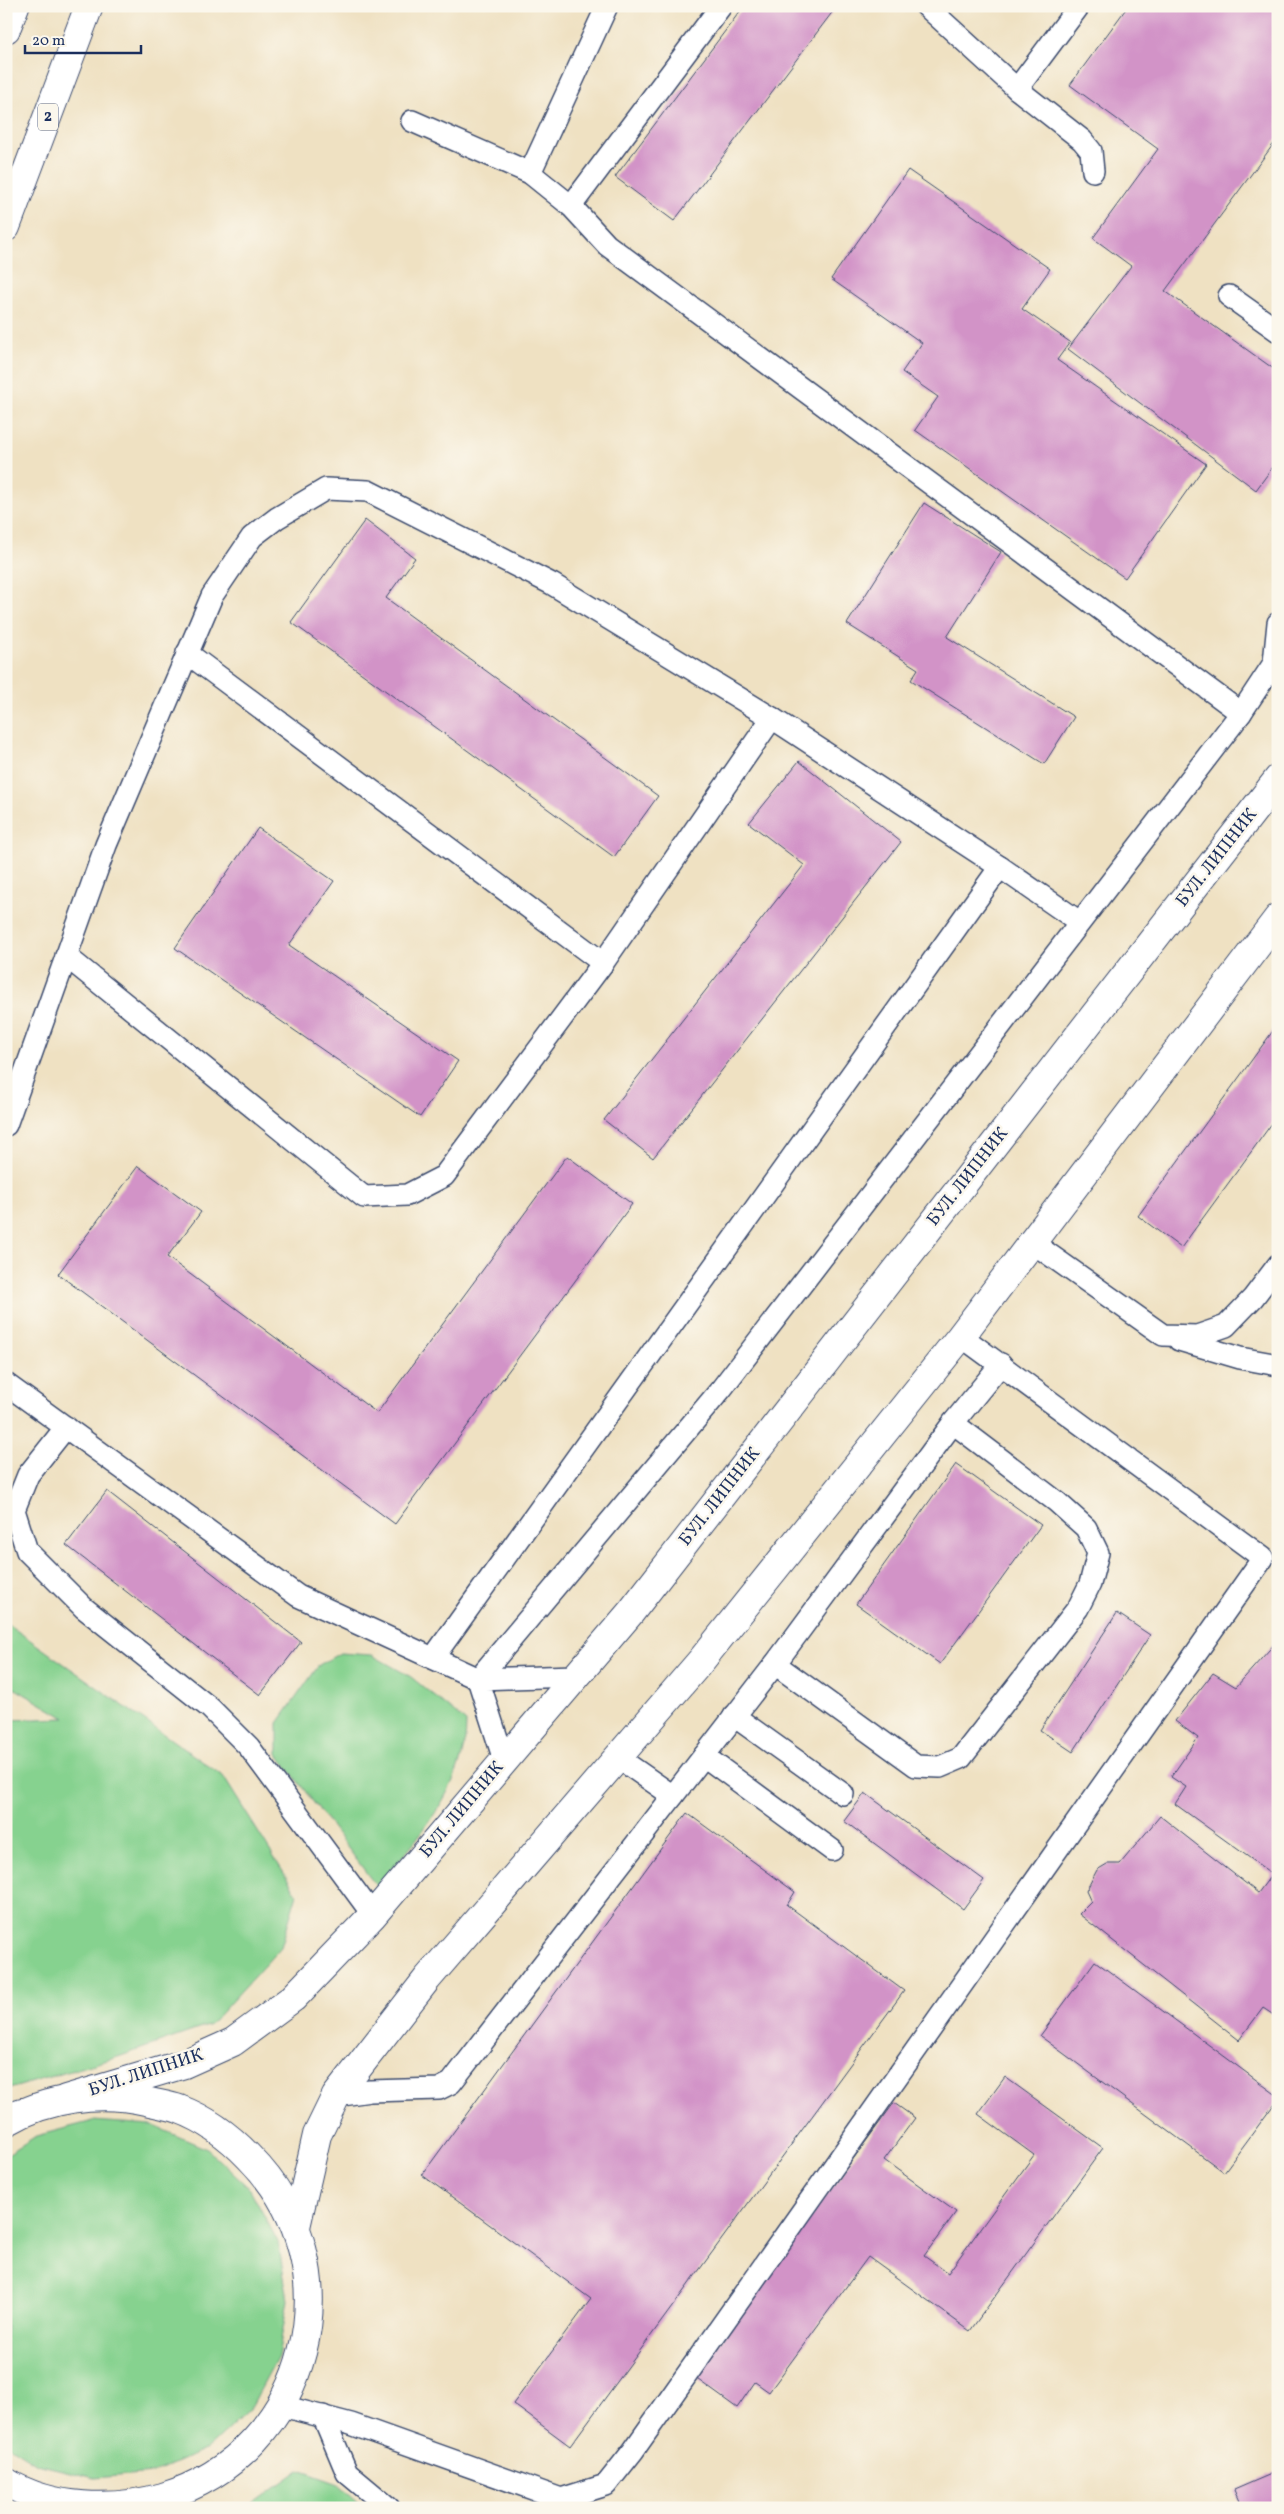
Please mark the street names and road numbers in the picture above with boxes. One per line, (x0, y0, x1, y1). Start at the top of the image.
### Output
road number: 2 (38, 104, 58, 130)
street label: БУЛ. ЛИПНИК (1170, 803, 1264, 913)
street label: БУЛ. ЛИПНИК (921, 1122, 1015, 1232)
street label: БУЛ. ЛИПНИК (673, 1442, 767, 1552)
street label: БУЛ. ЛИПНИК (414, 1756, 510, 1864)
street label: БУЛ. ЛИПНИК (85, 2043, 207, 2103)

